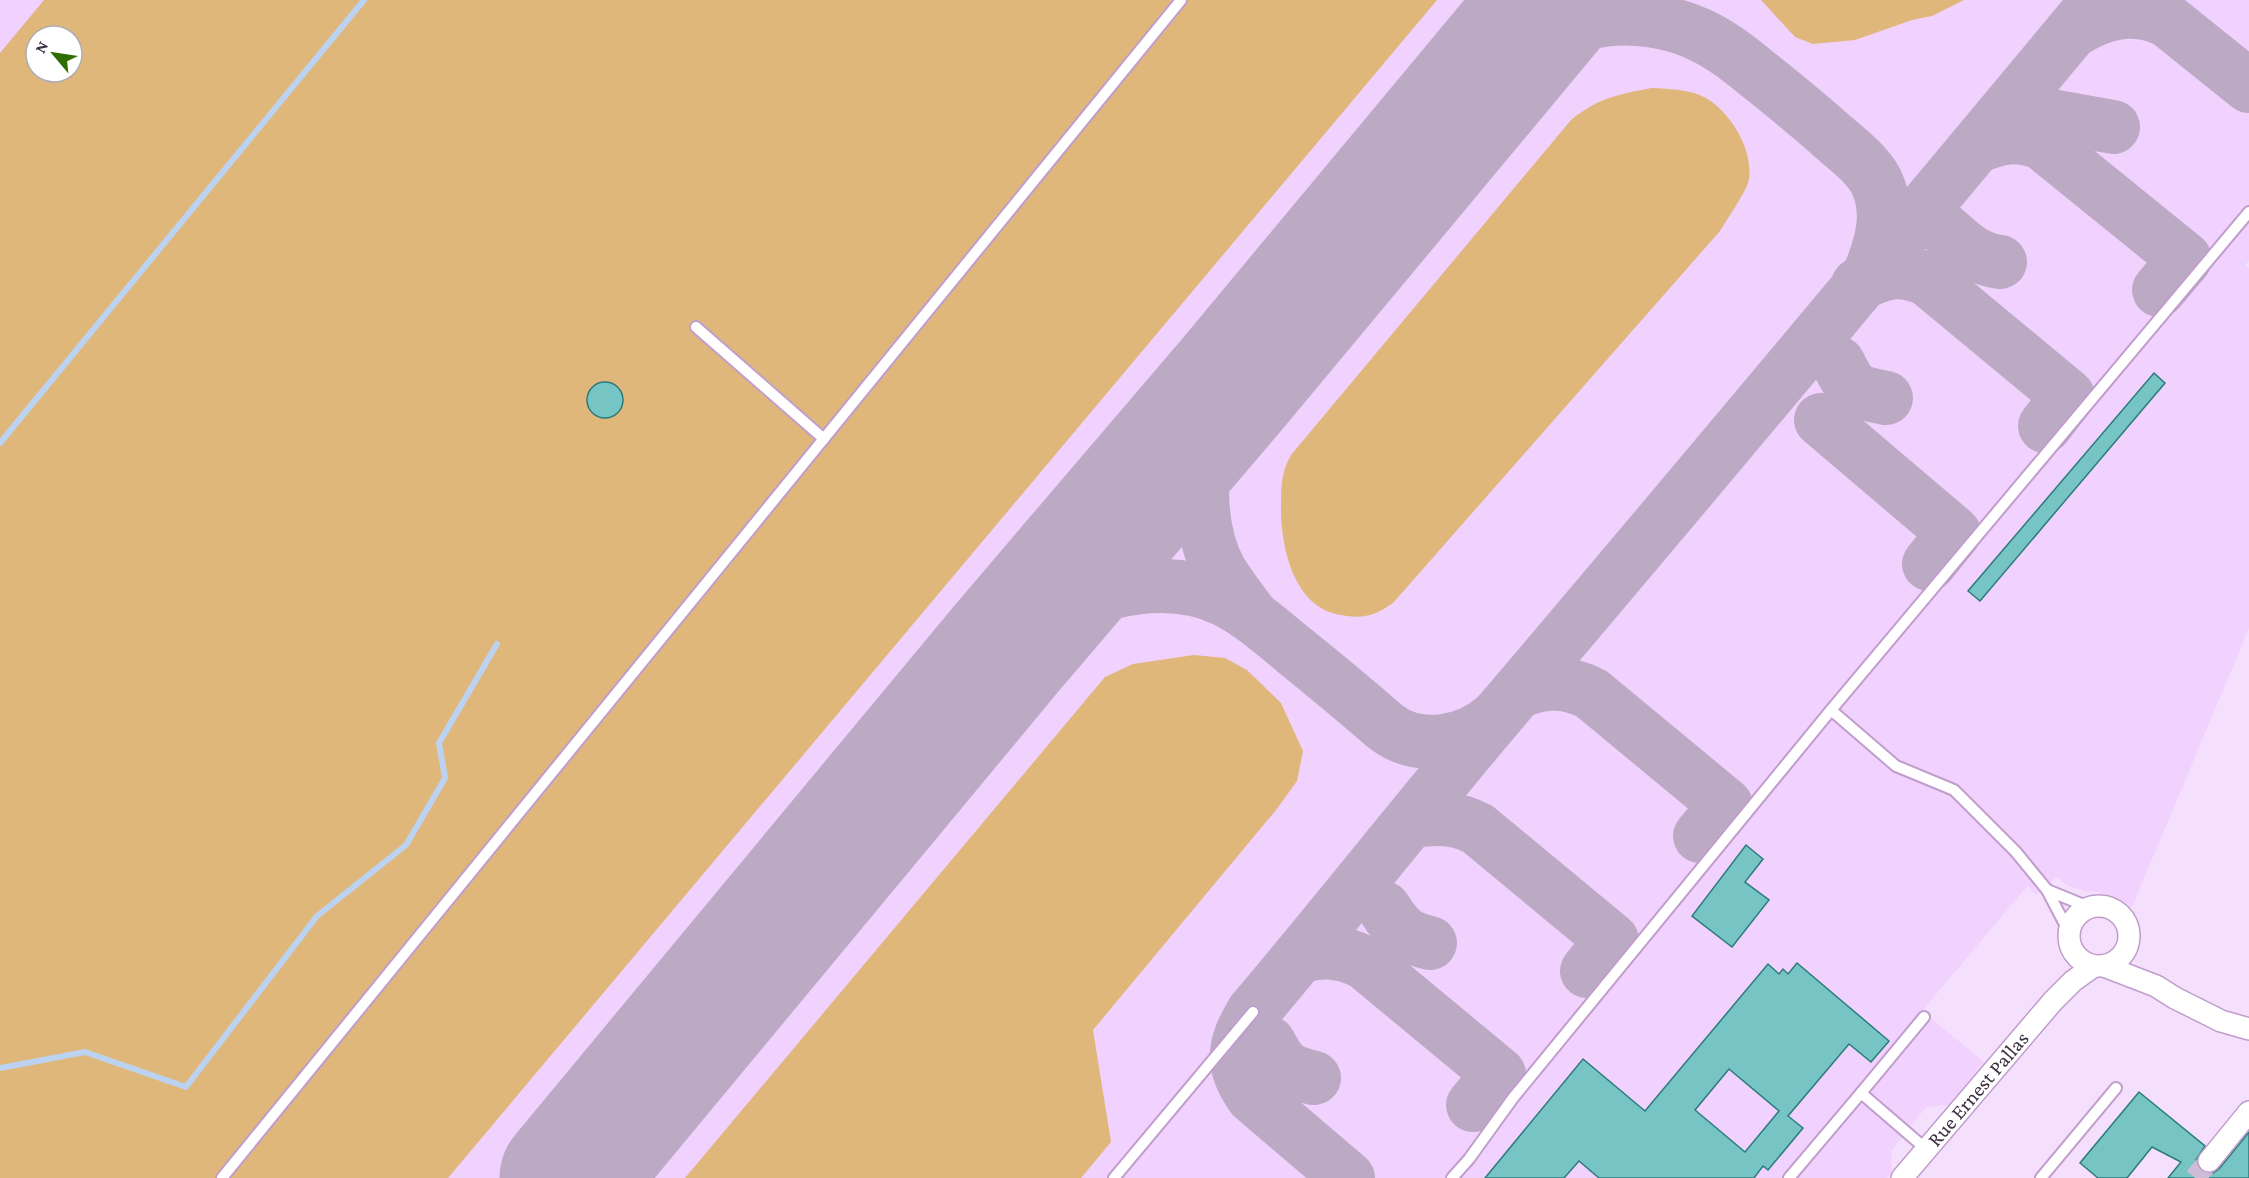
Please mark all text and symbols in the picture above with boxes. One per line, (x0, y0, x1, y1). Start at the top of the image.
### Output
north arrow (24, 24, 84, 84)
text: N (31, 38, 51, 56)
street label: Rue Ernest Pallas (1922, 1027, 2034, 1151)

